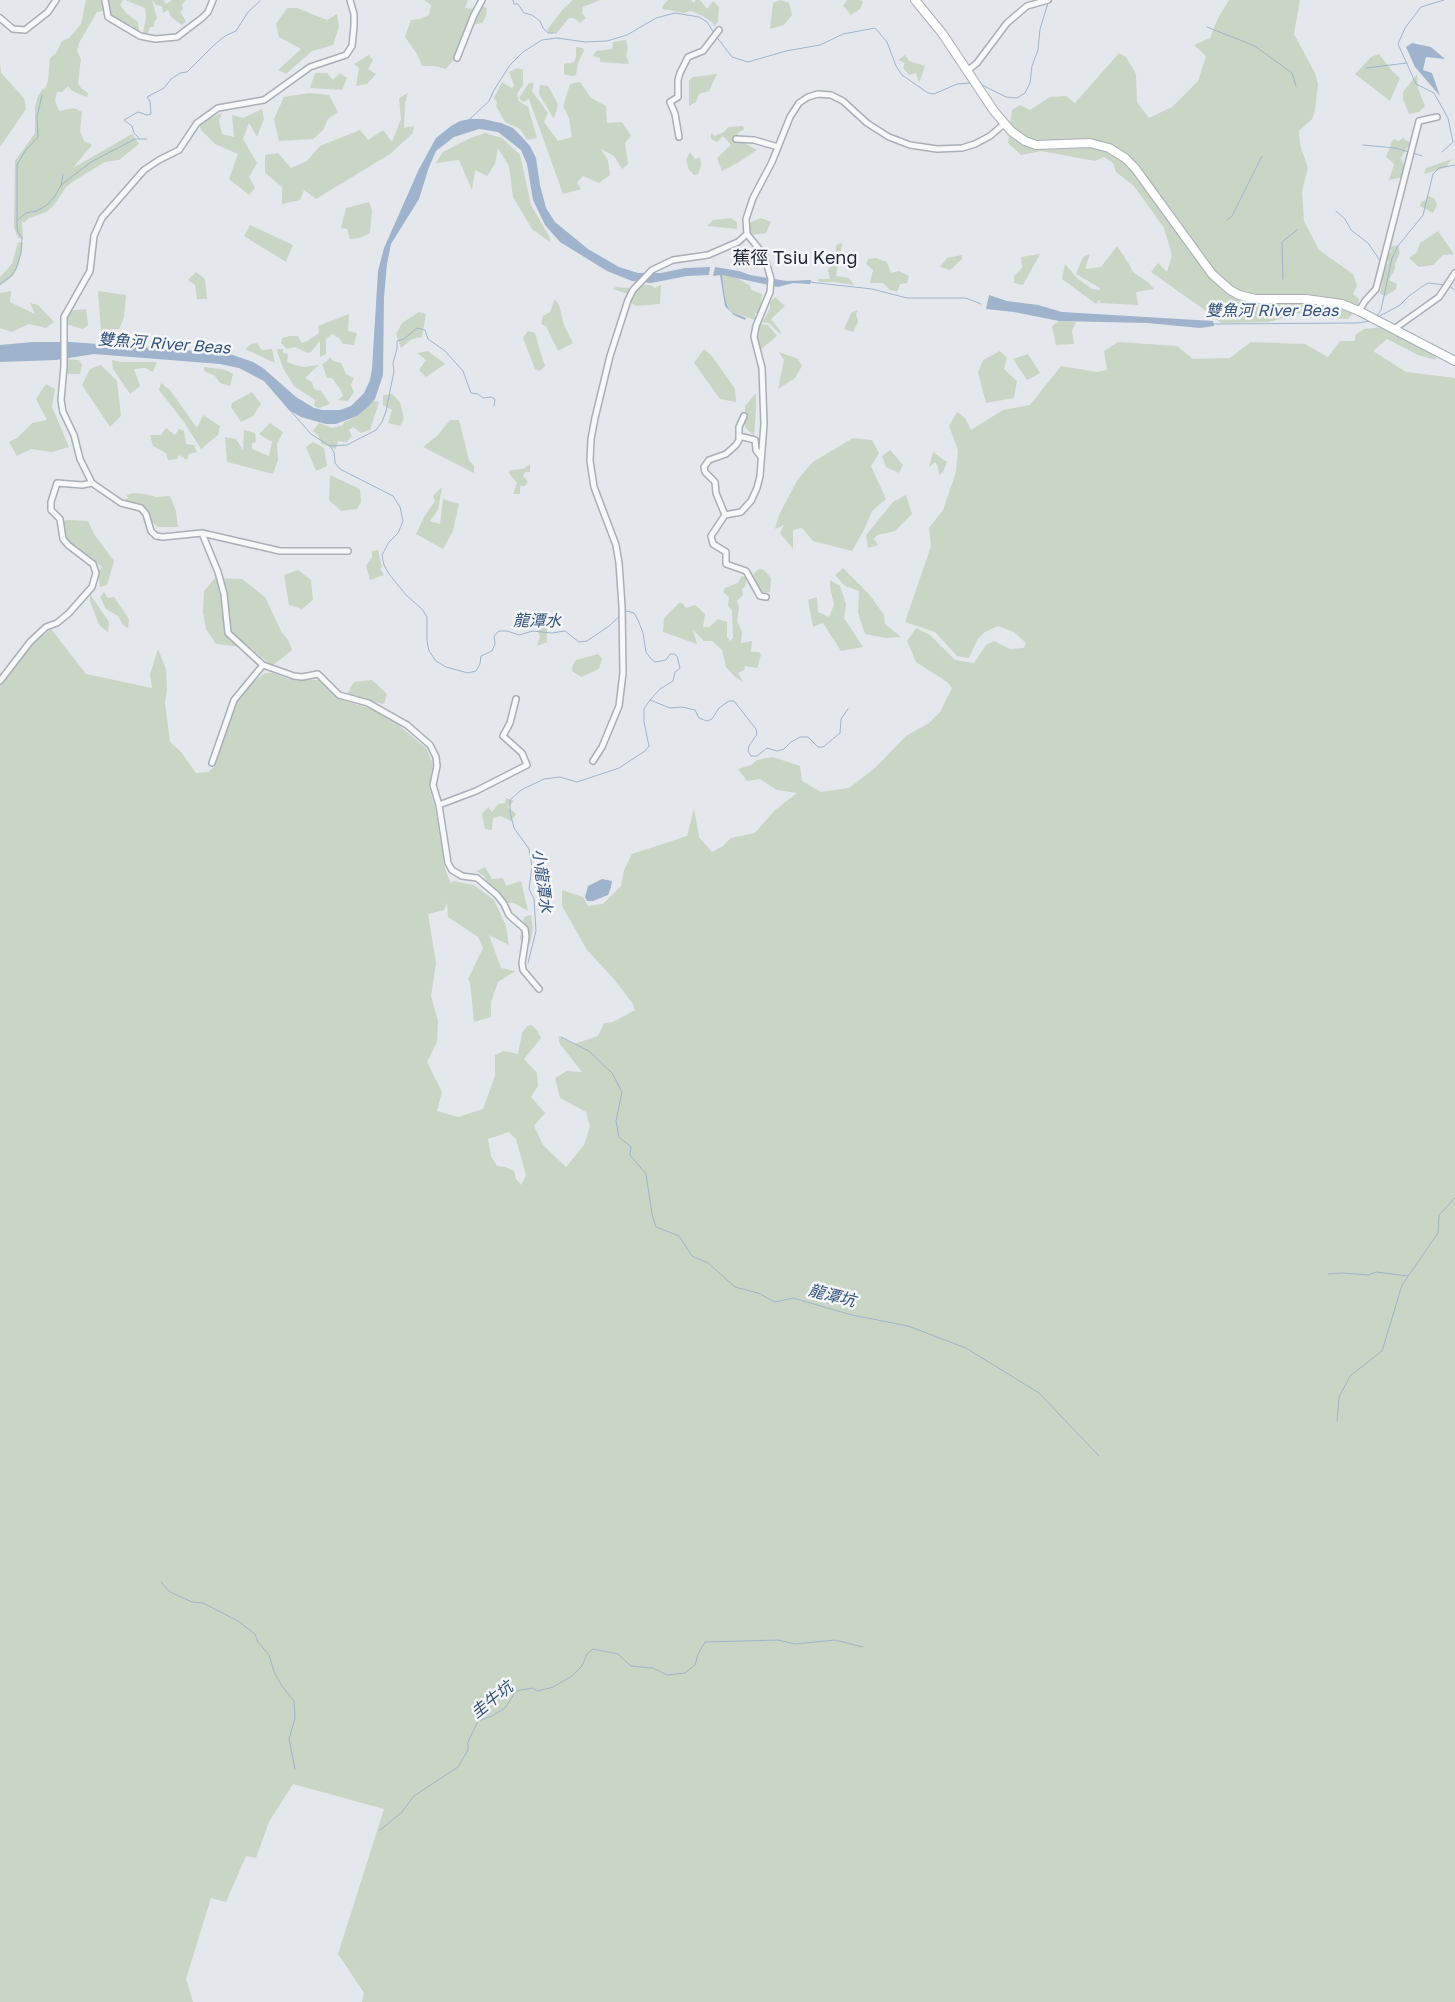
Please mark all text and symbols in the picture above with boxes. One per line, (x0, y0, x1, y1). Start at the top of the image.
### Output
district label: 蕉徑 Tsiu Keng (733, 247, 857, 269)
water label: 雙魚河 River Beas (1206, 301, 1338, 321)
water label: 雙魚河 River Beas (97, 330, 231, 358)
water label: 龍潭水 (513, 611, 561, 631)
water label: 小龍潭水 (529, 848, 555, 914)
water label: 龍潭坑 (806, 1281, 858, 1311)
water label: 圭牛坑 (467, 1677, 517, 1723)

